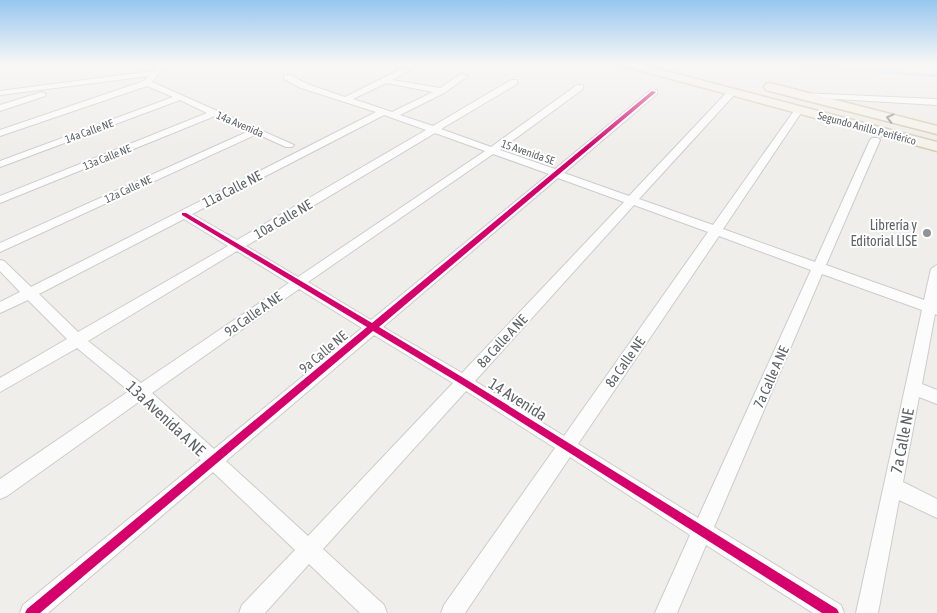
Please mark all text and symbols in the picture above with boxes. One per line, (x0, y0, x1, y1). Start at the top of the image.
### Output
street label: 14a Avenida (215, 109, 265, 139)
street label: Segundo Anillo Periférico (816, 109, 918, 147)
one-way arrow (885, 113, 894, 124)
street label: 14a Calle NE (63, 117, 115, 145)
street label: 15 Avenida SE (500, 137, 557, 167)
street label: 13a Calle NE (81, 142, 133, 172)
street label: 11a Calle NE (200, 167, 264, 211)
street label: 12a Calle NE (103, 173, 154, 205)
street label: 10a Calle NE (251, 196, 315, 242)
place label: Librería y Editorial LISE (850, 217, 917, 249)
marker: Librería y Editorial LISE (921, 227, 933, 239)
street label: 9a Calle A NE (221, 288, 285, 340)
street label: 8a Calle A NE (474, 311, 531, 371)
street label: 9a Calle NE (296, 327, 350, 377)
street label: 8a Calle NE (602, 334, 648, 390)
street label: 7a Calle A NE (750, 343, 792, 411)
street label: 14 Avenida (486, 374, 550, 424)
street label: 13a Avenida A NE (123, 377, 209, 459)
street label: 7a Calle NE (887, 407, 917, 475)

